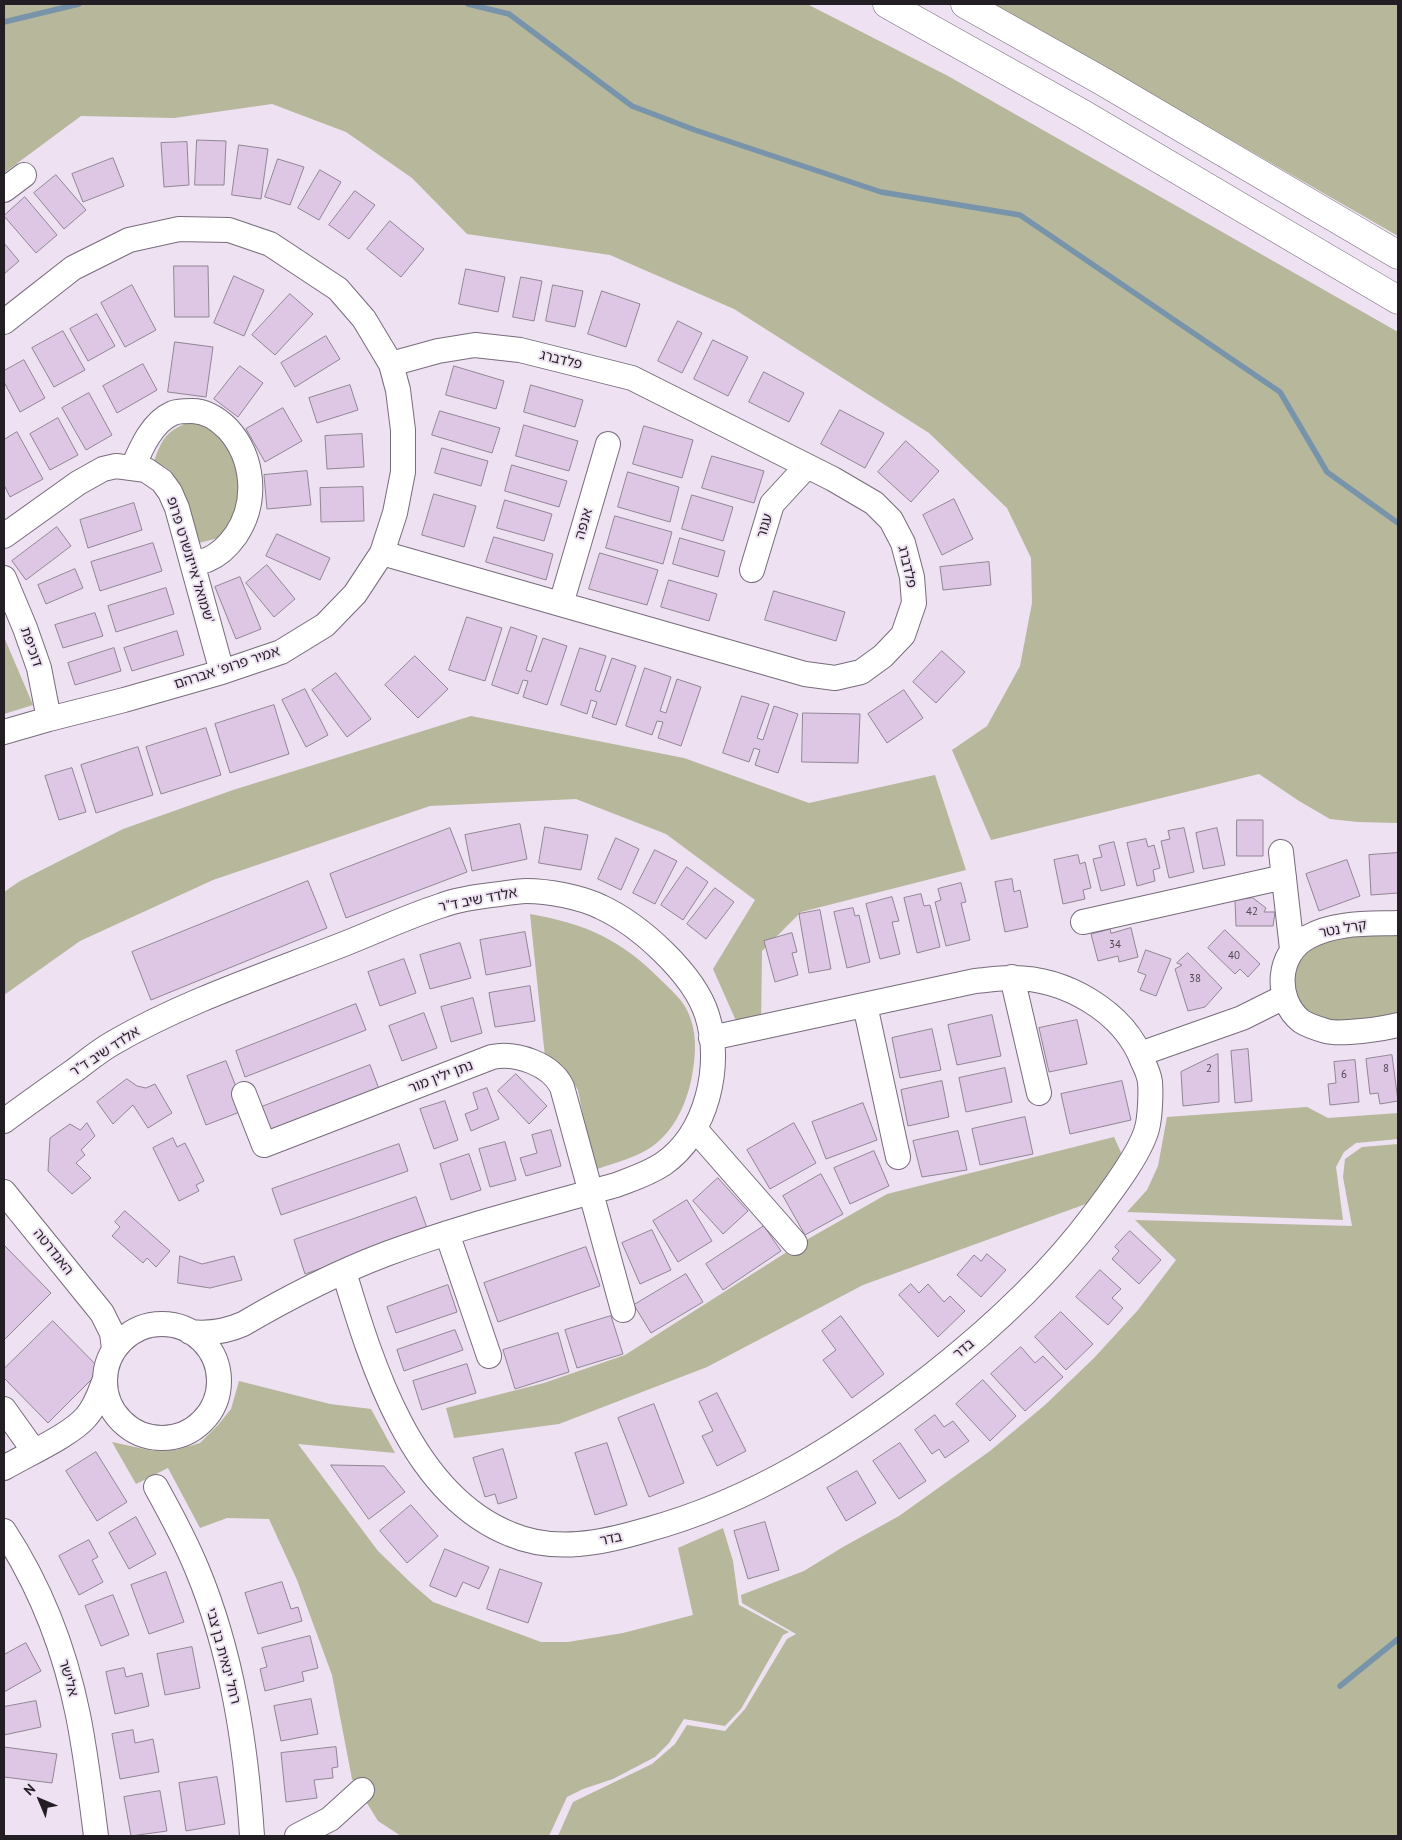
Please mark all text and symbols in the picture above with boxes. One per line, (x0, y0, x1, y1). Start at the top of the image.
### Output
street label: פלדברג (538, 347, 584, 373)
street label: שמואל אייזנשרט פרופ' (163, 495, 217, 625)
street label: אנפה (572, 507, 596, 541)
street label: עגור (753, 512, 777, 540)
street label: פלדברג (894, 544, 920, 590)
street label: דוכיפת (16, 625, 46, 669)
street label: אמיר פרופ' אברהם (172, 643, 282, 693)
street label: אלדד שיב ד"ר (437, 884, 519, 916)
house number: 42 (1246, 905, 1258, 919)
street label: קרל נטר (1318, 917, 1368, 941)
house number: 34 (1109, 938, 1121, 952)
house number: 40 (1228, 949, 1240, 963)
house number: 38 (1189, 972, 1201, 986)
street label: אלדד שיב ד"ר (67, 1023, 143, 1081)
street label: נתן ילין מור (406, 1057, 476, 1097)
house number: 2 (1206, 1062, 1212, 1076)
house number: 8 (1383, 1062, 1389, 1076)
house number: 6 (1341, 1068, 1347, 1082)
street label: האנדרטה (29, 1225, 77, 1279)
street label: בדר (950, 1335, 978, 1363)
street label: בדר (598, 1528, 624, 1550)
street label: רחל ינאית בן צבי (202, 1606, 244, 1706)
street label: אלישר (55, 1658, 81, 1698)
north arrow (15, 1775, 65, 1825)
text: N (20, 1780, 39, 1799)

